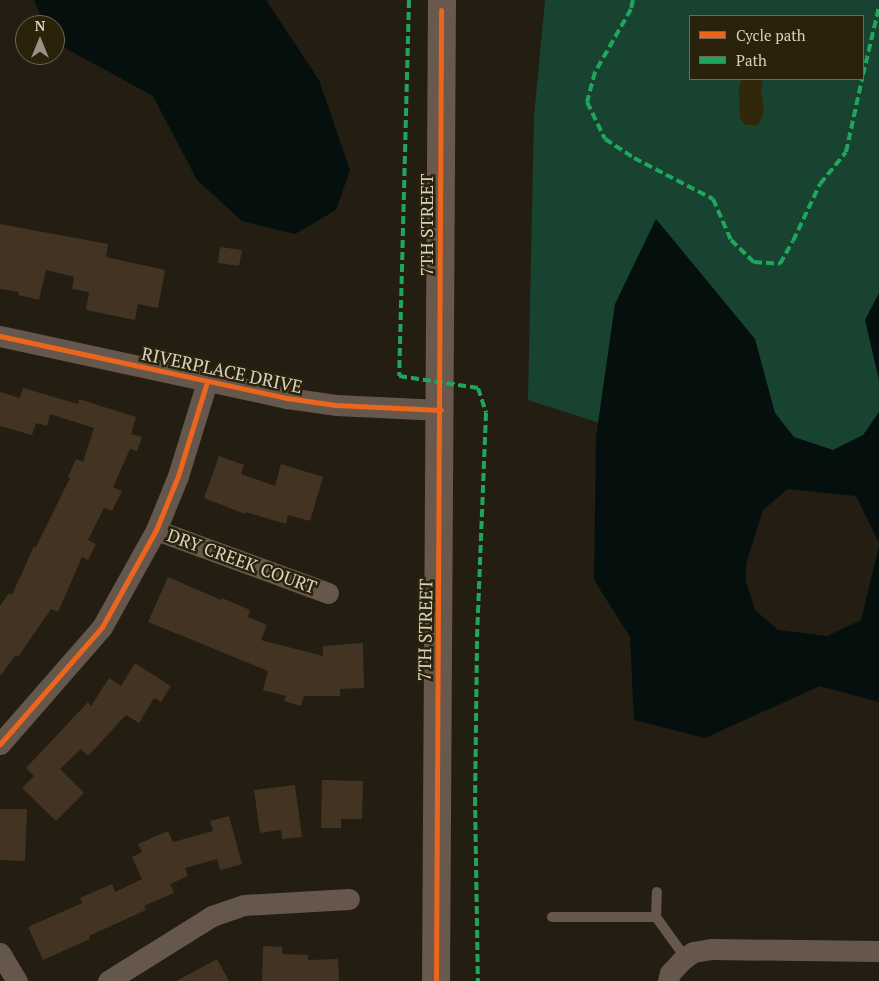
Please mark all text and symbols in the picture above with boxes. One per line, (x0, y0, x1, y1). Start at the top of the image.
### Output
north arrow (15, 15, 65, 65)
legend (689, 15, 864, 80)
text: N (35, 16, 45, 35)
text: Cycle path (736, 25, 806, 45)
text: Path (736, 50, 767, 70)
street label: 7TH STREET (415, 174, 437, 276)
street label: RIVERPLACE DRIVE (140, 342, 304, 398)
street label: DRY CREEK COURT (164, 524, 320, 598)
street label: 7TH STREET (413, 579, 437, 681)

